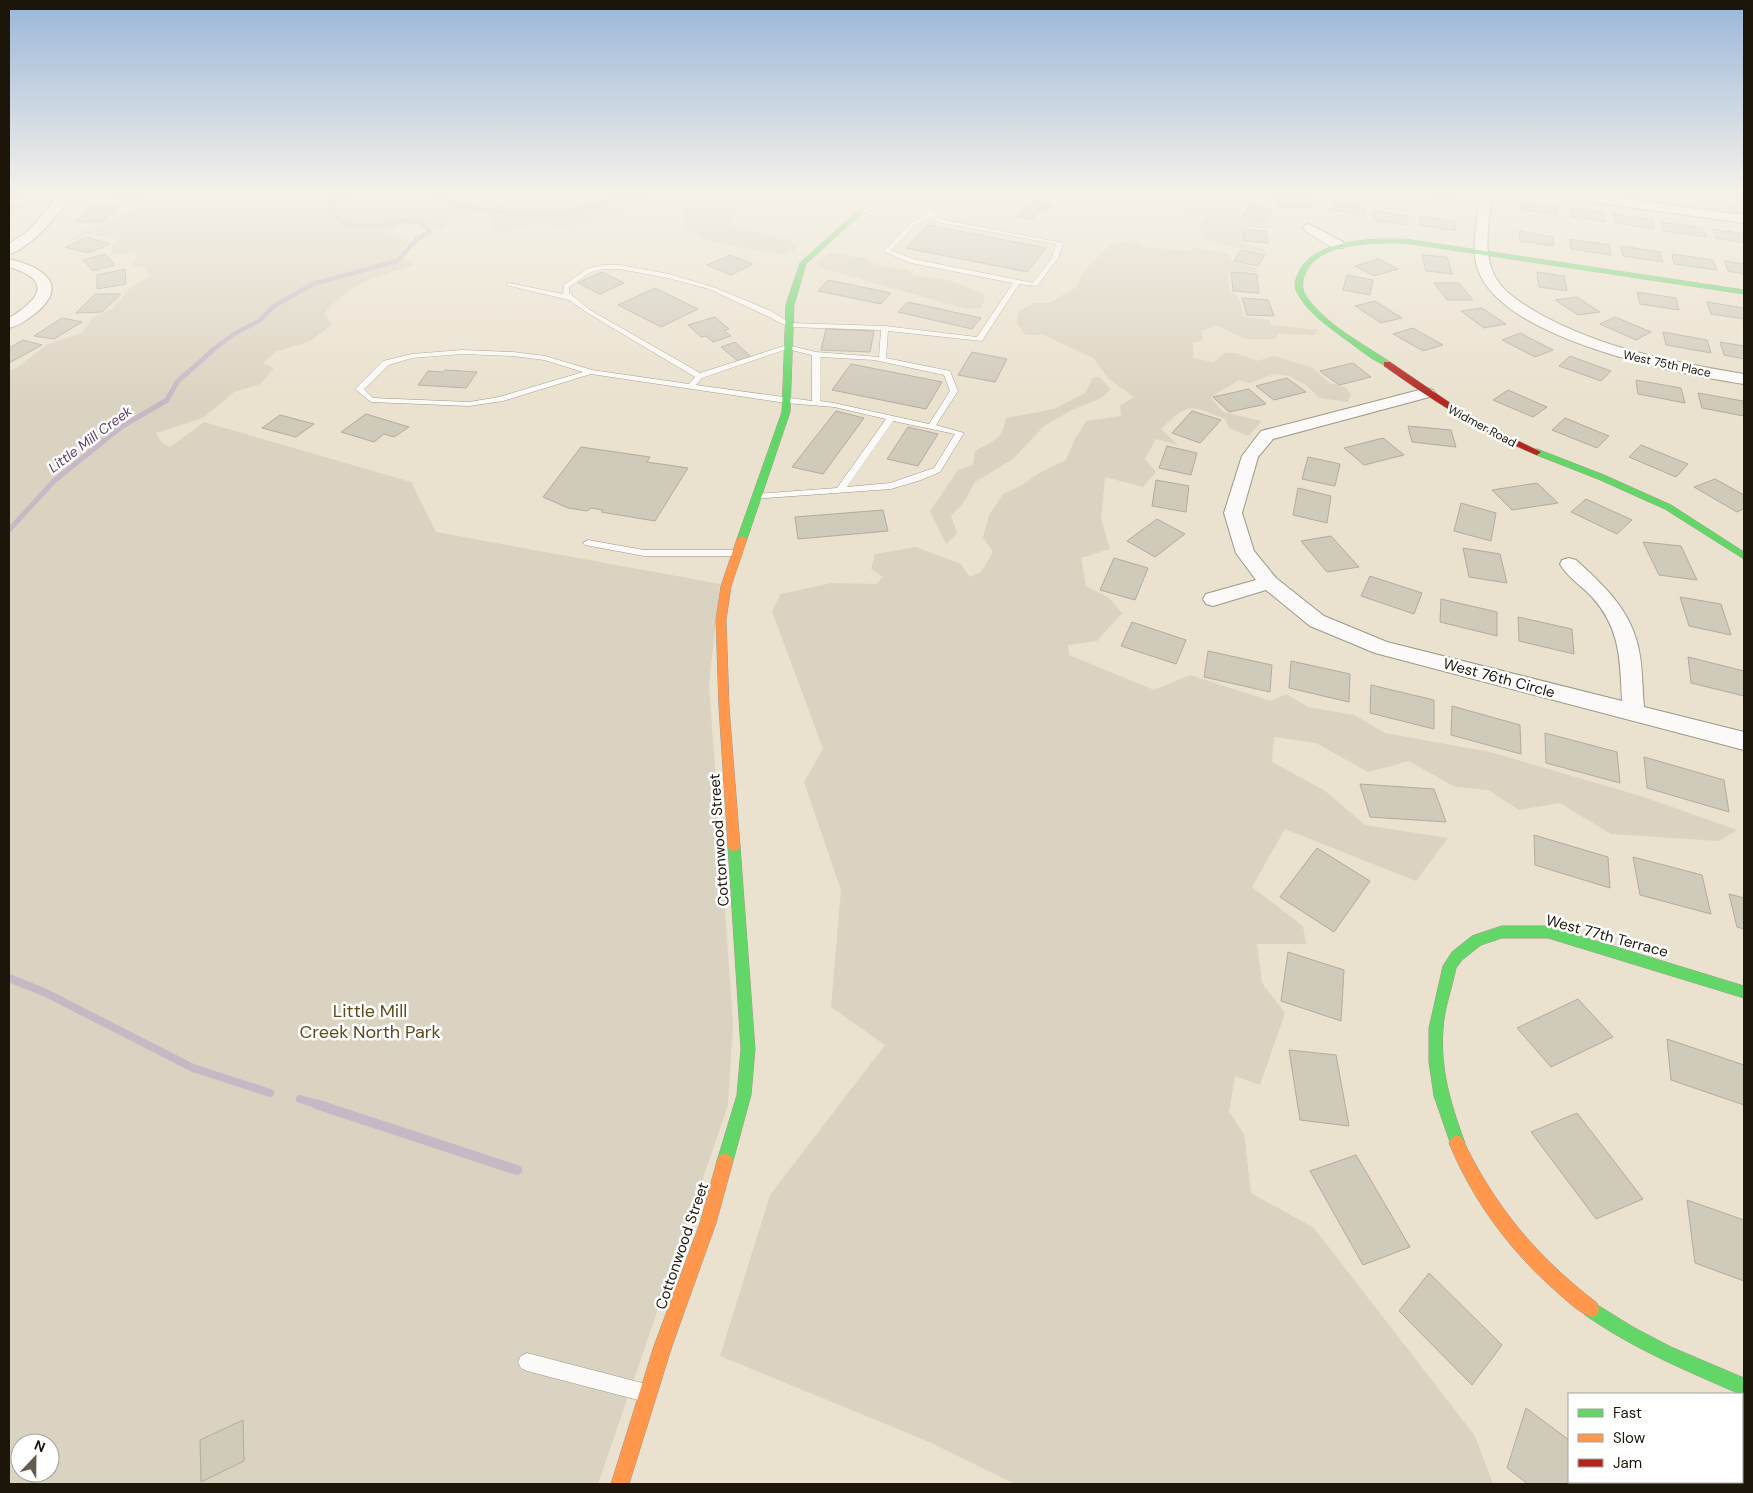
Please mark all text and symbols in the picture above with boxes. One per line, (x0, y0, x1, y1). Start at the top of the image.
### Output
street label: West 75th Place (1622, 347, 1713, 381)
water label: Little Mill Creek (45, 401, 136, 476)
street label: Widmer Road (1445, 401, 1519, 451)
street label: West 76th Circle (1441, 653, 1557, 703)
street label: Cottonwood Street (704, 773, 734, 907)
street label: West 77th Terrace (1544, 910, 1670, 962)
park label: Little Mill Creek North Park (299, 999, 441, 1044)
street label: Cottonwood Street (651, 1180, 713, 1312)
legend (1568, 1393, 1743, 1483)
text: Fast (1613, 1403, 1642, 1423)
text: Slow (1613, 1428, 1646, 1448)
north arrow (10, 1433, 60, 1483)
text: N (32, 1436, 48, 1456)
text: Jam (1613, 1453, 1642, 1473)

